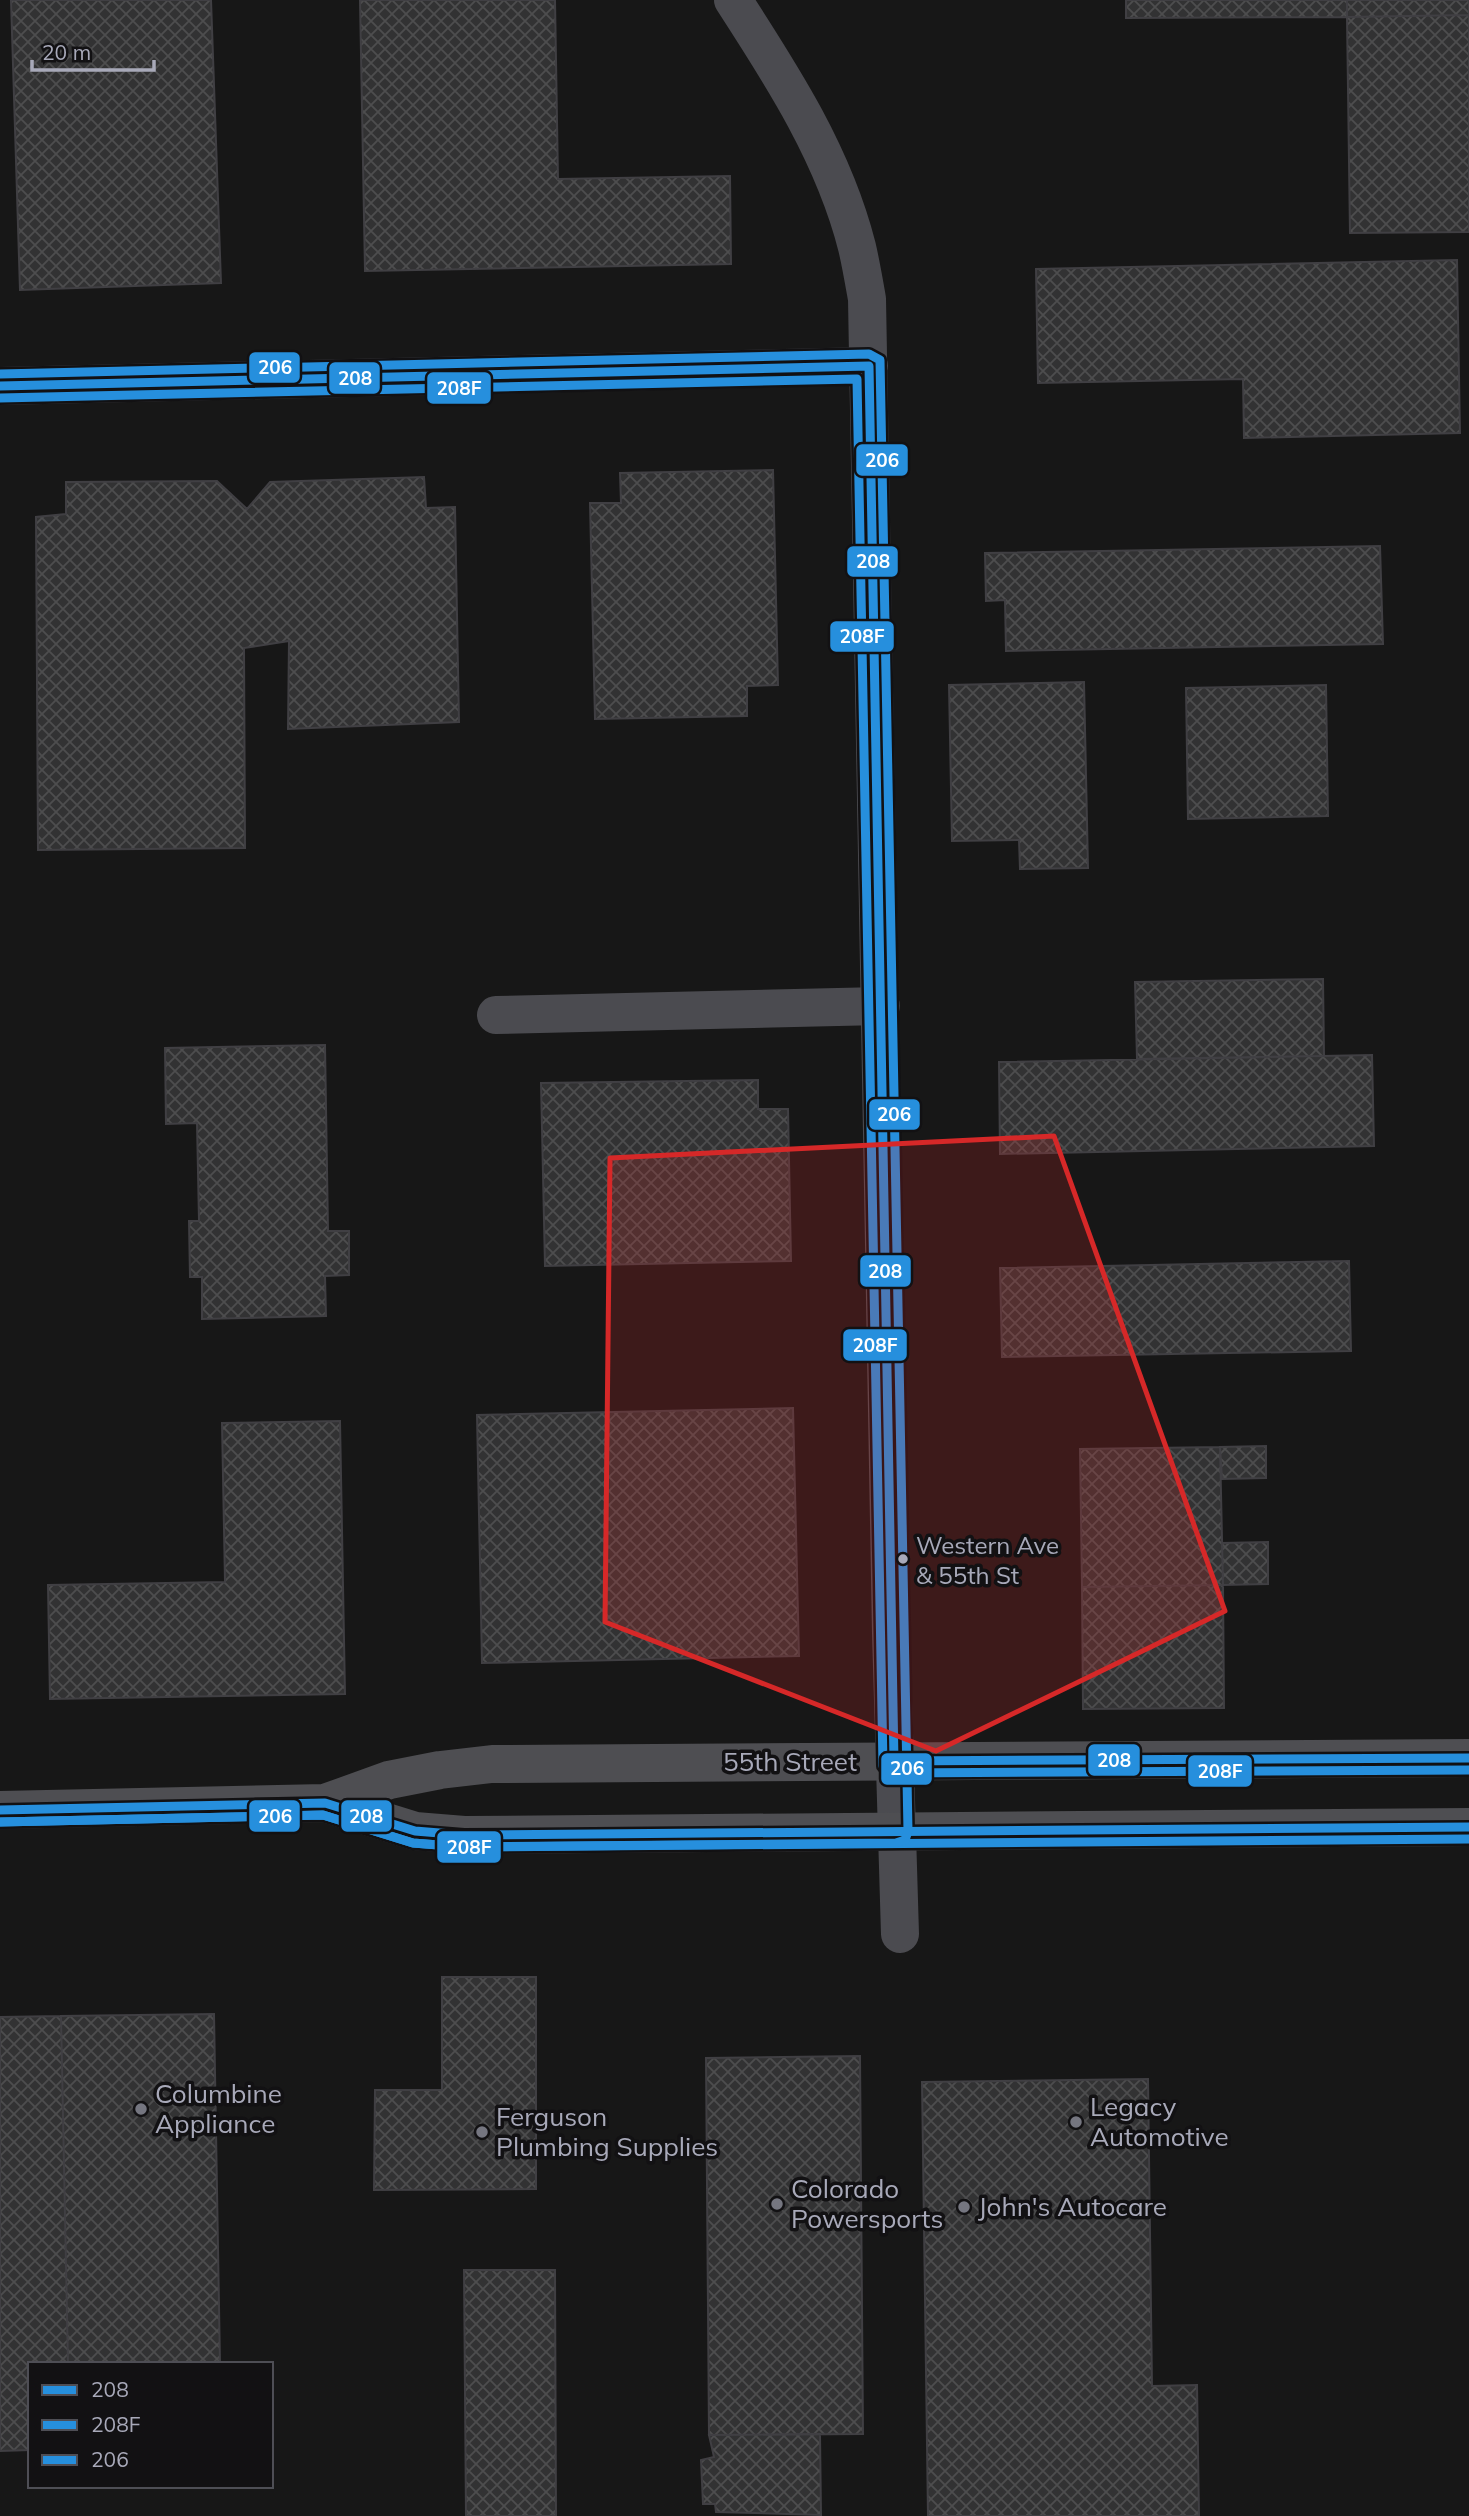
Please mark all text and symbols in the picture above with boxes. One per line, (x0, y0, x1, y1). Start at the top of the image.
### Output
scale bar (32, 28, 154, 72)
text: 20 m (42, 39, 91, 65)
line badge: 206 (248, 351, 301, 384)
text: 206 (258, 355, 292, 379)
line badge: 208 (328, 361, 381, 395)
text: 208 (338, 366, 372, 390)
line badge: 208F (426, 371, 492, 405)
text: 208F (436, 376, 482, 400)
line badge: 206 (855, 443, 909, 477)
text: 206 (865, 448, 899, 472)
line badge: 208 (846, 545, 899, 578)
text: 208 (856, 549, 890, 573)
line badge: 208F (829, 620, 895, 653)
text: 208F (839, 624, 885, 648)
line badge: 206 (868, 1098, 921, 1131)
text: 206 (877, 1102, 911, 1126)
line badge: 208 (859, 1254, 912, 1288)
text: 208 (868, 1259, 902, 1283)
line badge: 208F (842, 1328, 908, 1362)
text: 208F (852, 1333, 898, 1357)
place label: Western Ave & 55th St (916, 1530, 1059, 1590)
marker: Western Ave & 55th St (896, 1552, 910, 1566)
line badge: 208 (1087, 1743, 1141, 1777)
street label: 55th Street (723, 1745, 857, 1778)
text: 208 (1097, 1748, 1131, 1772)
line badge: 206 (880, 1752, 933, 1786)
line badge: 208F (1187, 1754, 1253, 1788)
text: 206 (890, 1756, 924, 1780)
text: 208F (1197, 1759, 1243, 1783)
line badge: 206 (248, 1799, 301, 1833)
line badge: 208 (340, 1799, 393, 1833)
text: 206 (258, 1804, 292, 1828)
text: 208 (349, 1804, 383, 1828)
line badge: 208F (436, 1830, 502, 1864)
text: 208F (446, 1835, 492, 1859)
place label: Columbine Appliance (155, 2077, 282, 2140)
place label: Legacy Automotive (1090, 2090, 1229, 2153)
place label: Ferguson Plumbing Supplies (496, 2100, 718, 2163)
marker: Columbine Appliance (133, 2101, 149, 2117)
marker: Legacy Automotive (1068, 2114, 1084, 2130)
marker: Ferguson Plumbing Supplies (474, 2124, 490, 2140)
place label: Colorado Powersports (791, 2172, 943, 2235)
place label: John's Autocare (978, 2190, 1167, 2223)
marker: Colorado Powersports (769, 2196, 785, 2212)
marker: John's Autocare (956, 2199, 972, 2215)
legend (28, 2362, 273, 2488)
text: 208 (91, 2376, 129, 2402)
text: 208F (91, 2411, 141, 2437)
text: 206 (91, 2446, 129, 2472)

